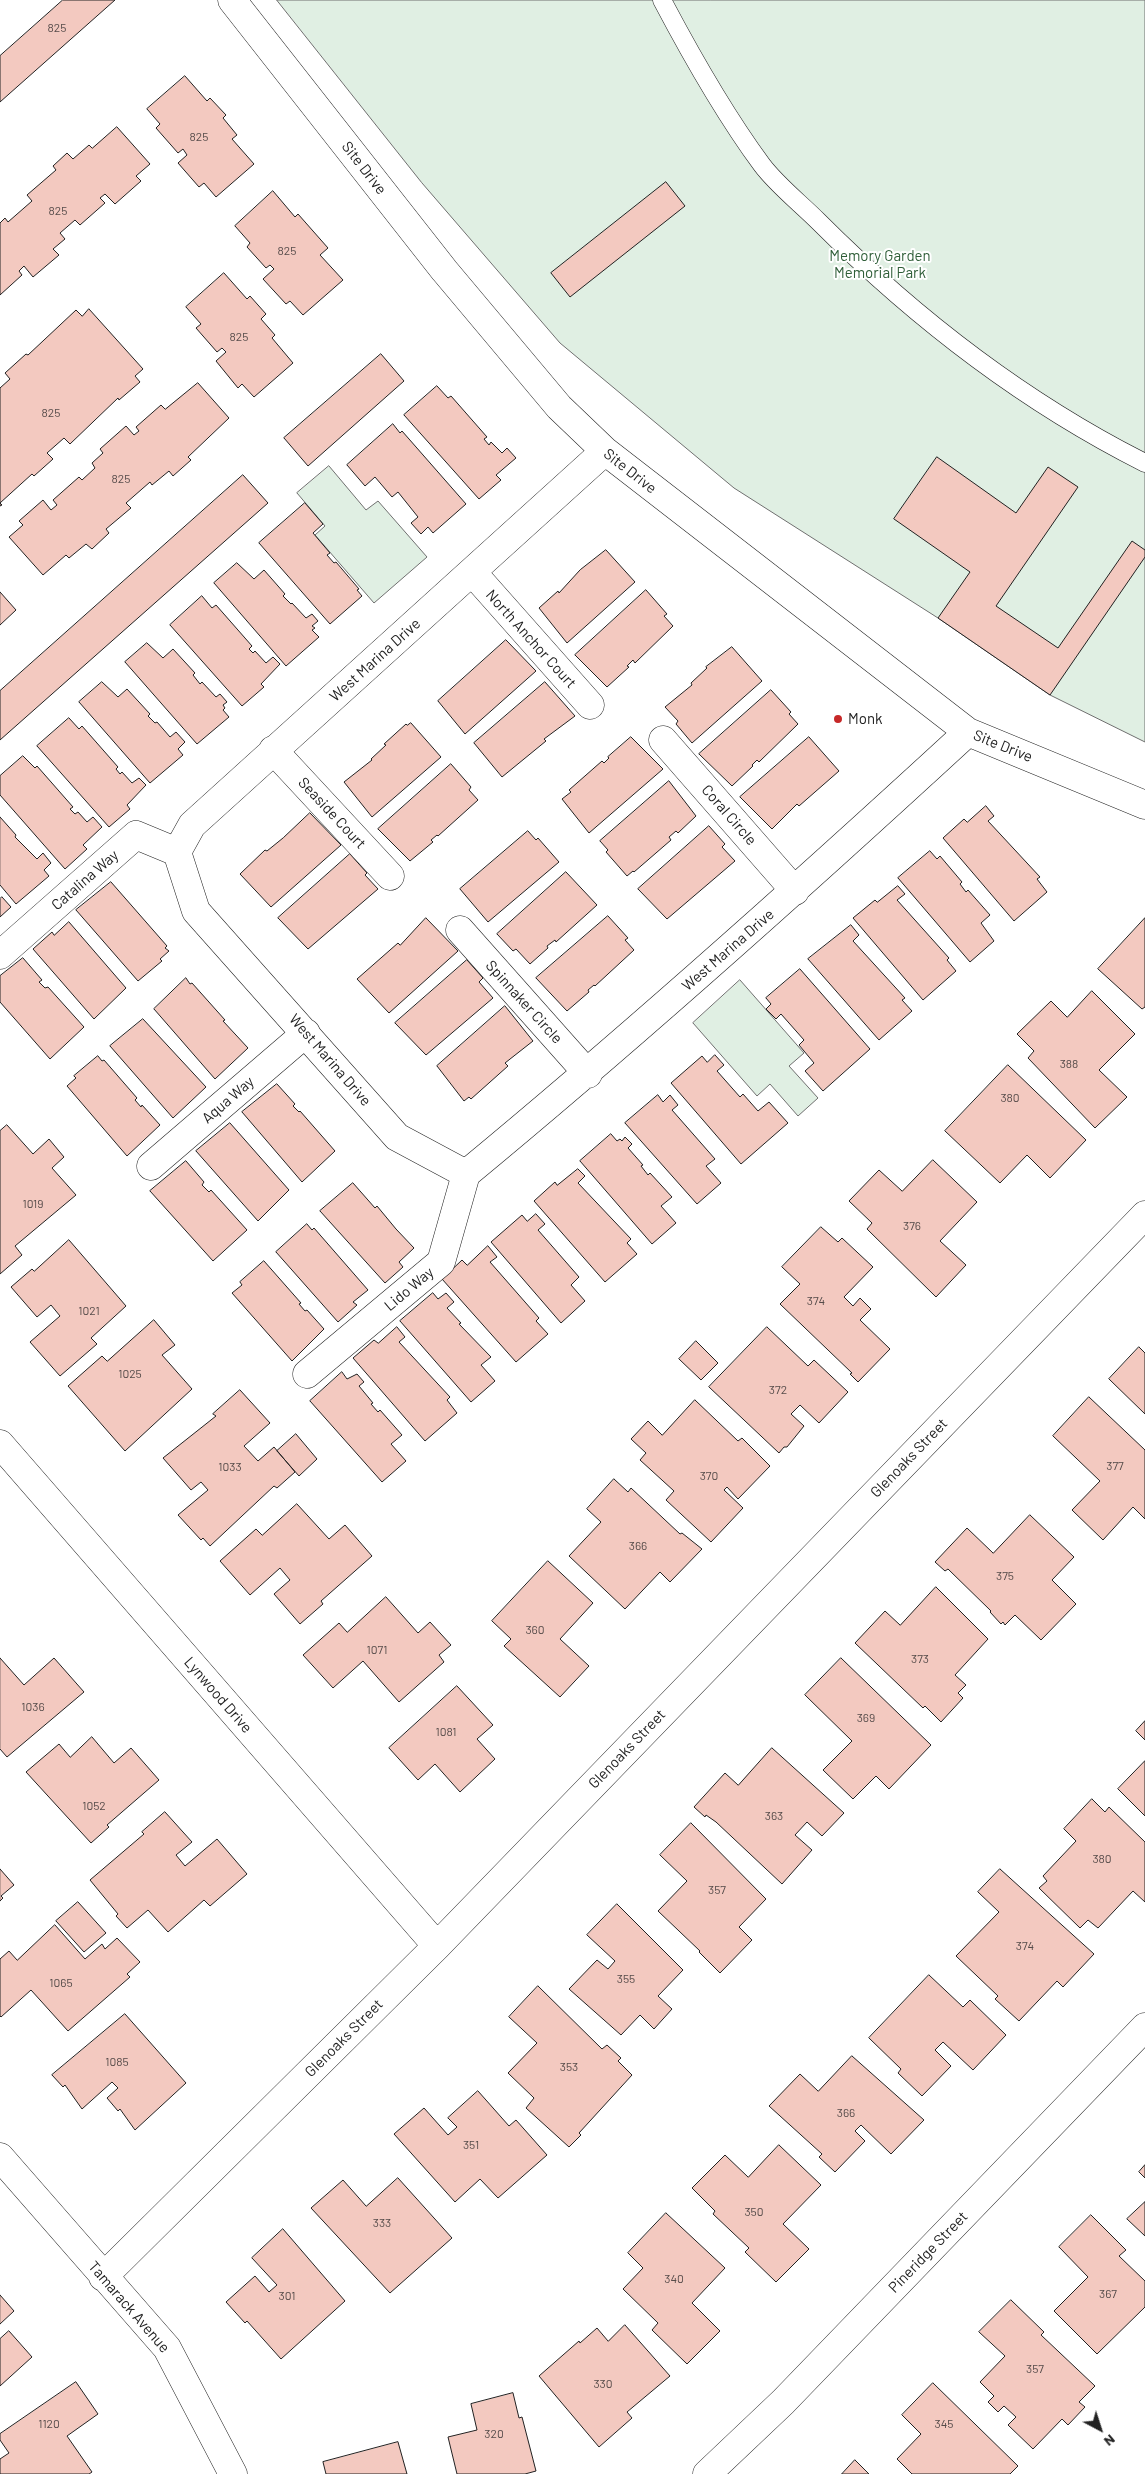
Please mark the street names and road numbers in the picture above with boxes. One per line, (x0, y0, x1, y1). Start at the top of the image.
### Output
street label: Site Drive (338, 138, 390, 198)
street label: Site Drive (600, 445, 660, 497)
street label: North Anchor Court (482, 586, 580, 692)
street label: West Marina Drive (326, 615, 424, 705)
street label: Site Drive (971, 726, 1035, 766)
street label: Seaside Court (294, 774, 370, 852)
street label: Coral Circle (698, 781, 760, 849)
street label: Catalina Way (48, 846, 122, 914)
street label: West Marina Drive (678, 905, 778, 995)
street label: Spinnaker Circle (482, 957, 566, 1047)
street label: West Marina Drive (285, 1010, 375, 1110)
street label: Aqua Way (198, 1073, 258, 1127)
street label: Lido Way (381, 1263, 437, 1315)
street label: Glenoaks Street (867, 1415, 951, 1501)
street label: Lynwood Drive (180, 1653, 256, 1737)
street label: Glenoaks Street (585, 1706, 669, 1792)
street label: Glenoaks Street (301, 1995, 387, 2081)
street label: Pineridge Street (885, 2208, 971, 2296)
street label: Tamarack Avenue (84, 2258, 174, 2356)

